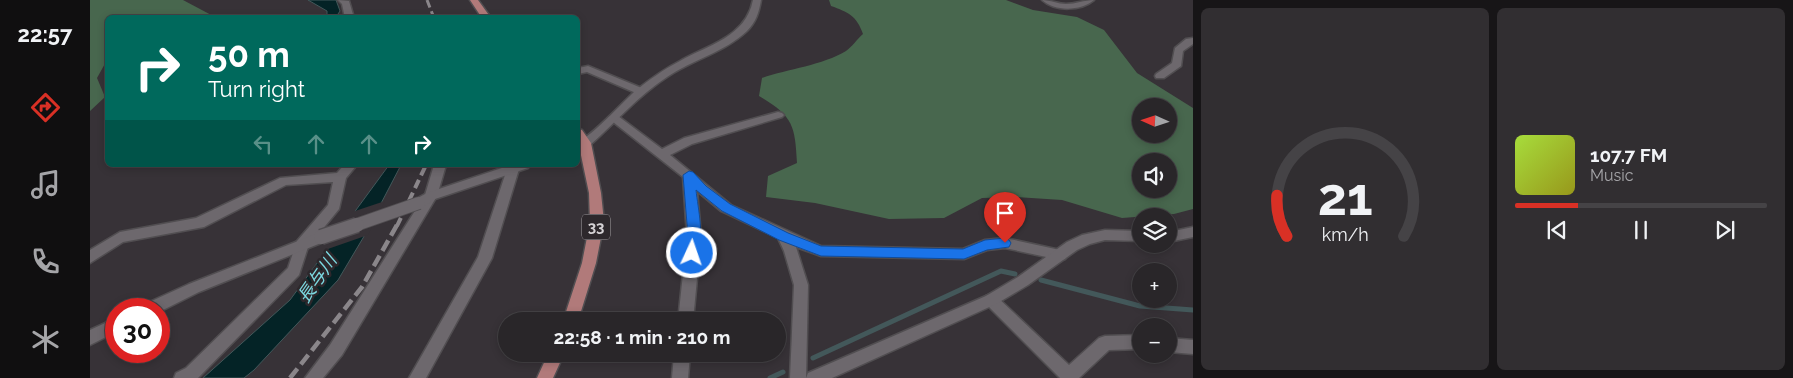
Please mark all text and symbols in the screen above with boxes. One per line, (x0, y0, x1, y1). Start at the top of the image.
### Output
text: 22:57 (18, 21, 72, 47)
text: 50 m (208, 34, 290, 75)
icon: right (125, 35, 190, 100)
text: Turn right (208, 76, 305, 102)
icon: directions (28, 90, 63, 125)
north arrow (1132, 98, 1178, 142)
map controls (1132, 98, 1177, 363)
icon: left (249, 130, 277, 158)
icon: ahead (302, 130, 330, 158)
icon: ahead (355, 130, 383, 158)
icon: right (408, 130, 436, 158)
text: 107.7 FM (1590, 144, 1667, 166)
button: sound (1132, 153, 1177, 198)
text: 21 (1317, 166, 1373, 227)
text: Music (1590, 166, 1634, 185)
icon: music (28, 167, 63, 202)
pin (984, 192, 1026, 243)
icon: arrive (991, 199, 1019, 227)
button: layers (1132, 208, 1177, 253)
road number: 33 (582, 214, 610, 240)
icon: previous (1543, 216, 1571, 244)
icon: pause (1627, 216, 1655, 244)
icon: next (1711, 216, 1739, 244)
text: km/h (1321, 224, 1369, 245)
position arrow (665, 226, 717, 278)
icon: phone (28, 244, 63, 279)
water label: 長与川 (293, 249, 342, 307)
button: + (1132, 263, 1177, 308)
speed limit sign: 30 (105, 298, 170, 363)
button: − (1132, 318, 1177, 363)
icon: climate (28, 322, 63, 357)
text: 22:58 · 1 min · 210 m (554, 326, 730, 348)

